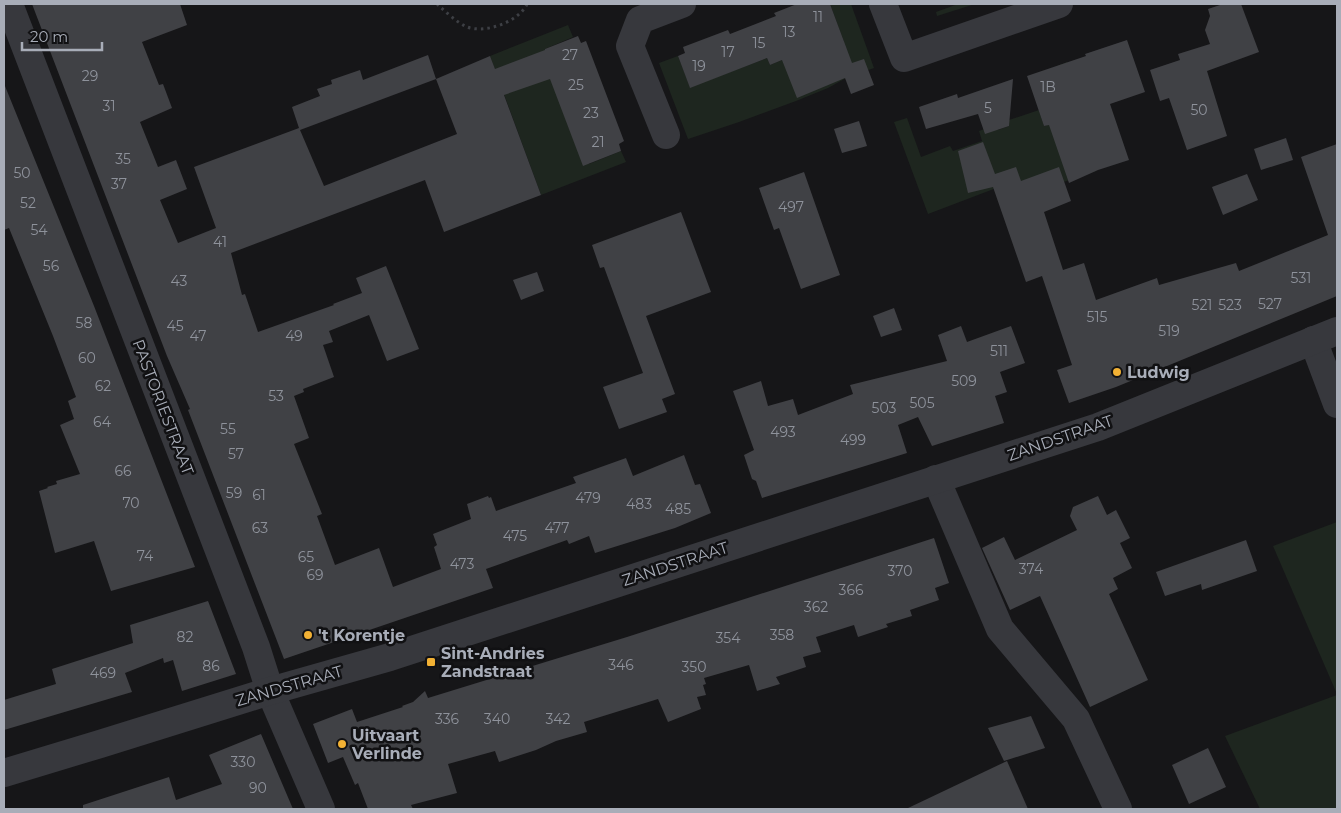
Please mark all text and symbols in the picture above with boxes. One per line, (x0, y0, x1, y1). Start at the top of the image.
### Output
house number: 11 (813, 8, 823, 26)
scale bar (22, 20, 102, 52)
house number: 13 (783, 23, 796, 41)
text: 20 m (30, 27, 68, 46)
house number: 15 (753, 34, 766, 52)
house number: 17 (721, 43, 735, 61)
house number: 27 (562, 46, 578, 64)
house number: 19 (692, 57, 706, 75)
house number: 29 (82, 67, 98, 85)
house number: 25 (568, 76, 584, 94)
house number: 1B (1040, 78, 1056, 96)
house number: 31 (103, 97, 115, 115)
house number: 5 (984, 99, 992, 117)
house number: 50 (1190, 101, 1208, 119)
house number: 23 (583, 104, 599, 122)
house number: 21 (591, 133, 605, 151)
house number: 35 (115, 150, 131, 168)
house number: 50 (13, 164, 31, 182)
house number: 37 (111, 175, 127, 193)
house number: 52 (20, 194, 36, 212)
house number: 497 (778, 198, 804, 216)
house number: 54 (30, 221, 48, 239)
house number: 41 (213, 233, 227, 251)
house number: 56 (43, 257, 60, 275)
house number: 531 (1291, 269, 1311, 287)
house number: 43 (171, 272, 188, 290)
house number: 527 (1258, 295, 1282, 313)
house number: 521 (1192, 296, 1212, 314)
house number: 523 (1218, 296, 1242, 314)
house number: 515 (1087, 308, 1108, 326)
house number: 58 (76, 314, 92, 332)
house number: 45 (166, 317, 184, 335)
house number: 519 (1158, 322, 1180, 340)
house number: 47 (190, 327, 206, 345)
house number: 49 (285, 327, 303, 345)
street label: PASTORIESTRAAT (128, 337, 198, 478)
house number: 511 (990, 342, 1008, 360)
house number: 60 (78, 349, 96, 367)
place label: Ludwig (1127, 363, 1190, 382)
marker: Ludwig (1111, 366, 1123, 378)
house number: 509 (951, 372, 977, 390)
house number: 62 (95, 377, 111, 395)
house number: 53 (268, 387, 284, 405)
house number: 505 (909, 394, 935, 412)
house number: 503 (872, 399, 897, 417)
street label: ZANDSTRAAT (1005, 411, 1116, 465)
house number: 64 (93, 413, 112, 431)
house number: 55 (220, 420, 236, 438)
house number: 493 (770, 423, 796, 441)
house number: 499 (840, 431, 866, 449)
house number: 57 (228, 445, 244, 463)
house number: 66 (114, 462, 132, 480)
house number: 59 (226, 484, 242, 502)
house number: 61 (252, 486, 266, 504)
house number: 479 (575, 489, 601, 507)
house number: 70 (122, 494, 140, 512)
house number: 483 (626, 495, 652, 513)
house number: 485 (665, 500, 691, 518)
house number: 63 (252, 519, 268, 537)
house number: 477 (544, 519, 570, 537)
house number: 475 (503, 527, 527, 545)
street label: ZANDSTRAAT (620, 538, 731, 590)
house number: 74 (137, 547, 154, 565)
house number: 65 (298, 548, 314, 566)
house number: 473 (450, 555, 474, 573)
house number: 374 (1019, 560, 1044, 578)
house number: 370 (888, 562, 912, 580)
house number: 69 (306, 566, 324, 584)
house number: 366 (839, 581, 864, 599)
house number: 362 (804, 598, 828, 616)
place label: 't Korentje (318, 626, 405, 645)
house number: 358 (770, 626, 794, 644)
house number: 82 (177, 628, 193, 646)
marker: 't Korentje (302, 629, 314, 641)
house number: 354 (716, 629, 741, 647)
place label: Sint-Andries Zandstraat (441, 644, 545, 681)
marker: Sint-Andries Zandstraat (425, 656, 437, 668)
house number: 346 (608, 656, 634, 674)
house number: 86 (202, 657, 220, 675)
house number: 350 (682, 658, 706, 676)
street label: ZANDSTRAAT (233, 661, 345, 710)
house number: 469 (90, 664, 116, 682)
house number: 336 (435, 710, 460, 728)
house number: 340 (484, 710, 510, 728)
house number: 342 (545, 710, 571, 728)
place label: Uitvaart Verlinde (351, 726, 422, 763)
marker: Uitvaart Verlinde (336, 738, 348, 750)
house number: 330 (231, 753, 256, 771)
house number: 90 (249, 779, 267, 797)

